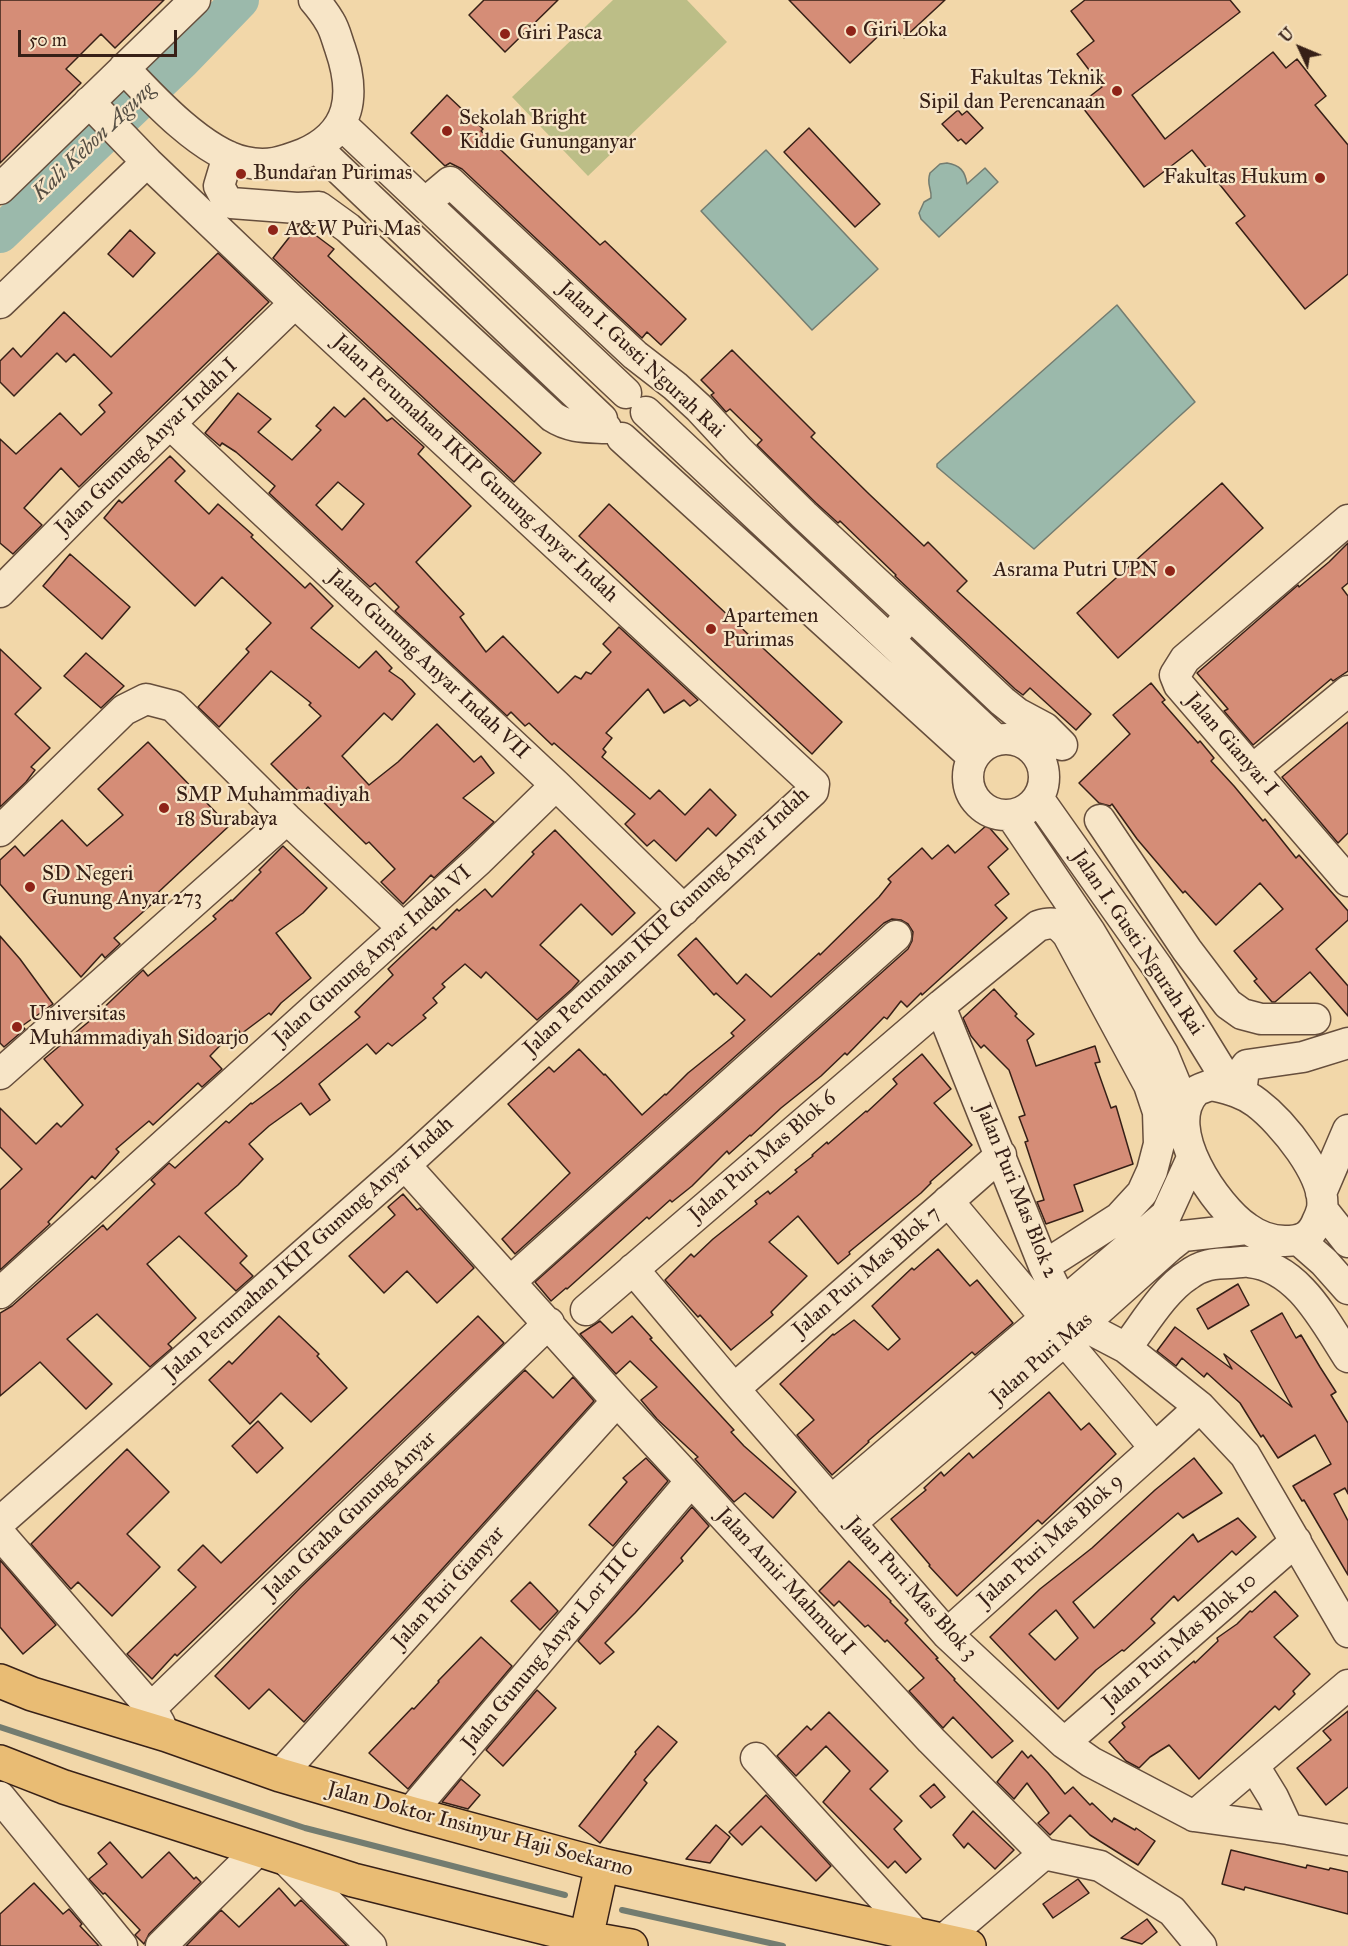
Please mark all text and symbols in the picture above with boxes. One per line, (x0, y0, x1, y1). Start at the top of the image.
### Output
scale bar (21, 18, 180, 56)
place label: Giri Loka (863, 18, 947, 44)
north arrow (1270, 18, 1330, 78)
place label: Giri Pasca (517, 21, 602, 47)
marker: Giri Loka (844, 24, 858, 38)
text: U (1275, 24, 1298, 46)
marker: Giri Pasca (498, 27, 512, 41)
text: 50 m (29, 29, 67, 51)
place label: Fakultas Teknik Sipil dan Perencanaan (919, 66, 1105, 116)
water label: Kali Kebon Agung (27, 77, 161, 207)
marker: Fakultas Teknik Sipil dan Perencanaan (1110, 84, 1124, 98)
place label: Sekolah Bright Kiddie Gununganyar (459, 106, 636, 156)
marker: Sekolah Bright Kiddie Gununganyar (440, 124, 454, 138)
place label: Bundaran Purimas (253, 161, 412, 187)
place label: Fakultas Hukum (1163, 165, 1308, 191)
marker: Bundaran Purimas (234, 167, 248, 181)
marker: Fakultas Hukum (1313, 171, 1327, 185)
place label: A&W Puri Mas (285, 217, 421, 243)
marker: A&W Puri Mas (266, 223, 280, 237)
street label: Jalan I. Gusti Ngurah Rai (553, 276, 729, 444)
street label: Jalan Perumahan IKIP Gunung Anyar Indah (327, 330, 623, 608)
street label: Jalan Gunung Anyar Indah I (51, 354, 243, 540)
place label: Asrama Putri UPN (993, 558, 1158, 584)
marker: Asrama Putri UPN (1163, 564, 1177, 578)
street label: Jalan Gunung Anyar Indah VII (322, 565, 534, 765)
place label: Apartemen Purimas (723, 604, 818, 654)
marker: Apartemen Purimas (704, 622, 718, 636)
street label: Jalan Gianyar I (1179, 688, 1283, 802)
place label: SMP Muhammadiyah 18 Surabaya (176, 783, 370, 833)
street label: Jalan Perumahan IKIP Gunung Anyar Indah (519, 783, 815, 1061)
marker: SMP Muhammadiyah 18 Surabaya (157, 801, 171, 815)
street label: Jalan I. Gusti Ngurah Rai (1066, 846, 1208, 1040)
street label: Jalan Gunung Anyar Indah VI (269, 860, 477, 1052)
place label: SD Negeri Gunung Anyar 273 (42, 862, 202, 912)
marker: SD Negeri Gunung Anyar 273 (23, 880, 37, 894)
place label: Universitas Muhammadiyah Sidoarjo (29, 1002, 249, 1052)
marker: Universitas Muhammadiyah Sidoarjo (10, 1020, 24, 1034)
street label: Jalan Puri Mas Blok 6 (684, 1086, 842, 1228)
street label: Jalan Puri Mas Blok 2 (969, 1100, 1063, 1282)
street label: Jalan Perumahan IKIP Gunung Anyar Indah (159, 1112, 459, 1386)
street label: Jalan Puri Mas Blok 7 (788, 1201, 946, 1343)
street label: Jalan Puri Mas (986, 1308, 1098, 1410)
street label: Jalan Graha Gunung Anyar (258, 1427, 442, 1605)
street label: Jalan Puri Mas Blok 9 (973, 1469, 1129, 1613)
street label: Jalan Amir Mahmud I (710, 1503, 860, 1661)
street label: Jalan Puri Mas Blok 3 (840, 1512, 982, 1666)
street label: Jalan Puri Gianyar (387, 1522, 511, 1654)
street label: Jalan Gunung Anyar Lor III C (457, 1538, 645, 1756)
street label: Jalan Puri Mas Blok 10 (1098, 1568, 1262, 1716)
street label: Jalan Doktor Insinyur Haji Soekarno (324, 1777, 636, 1883)

